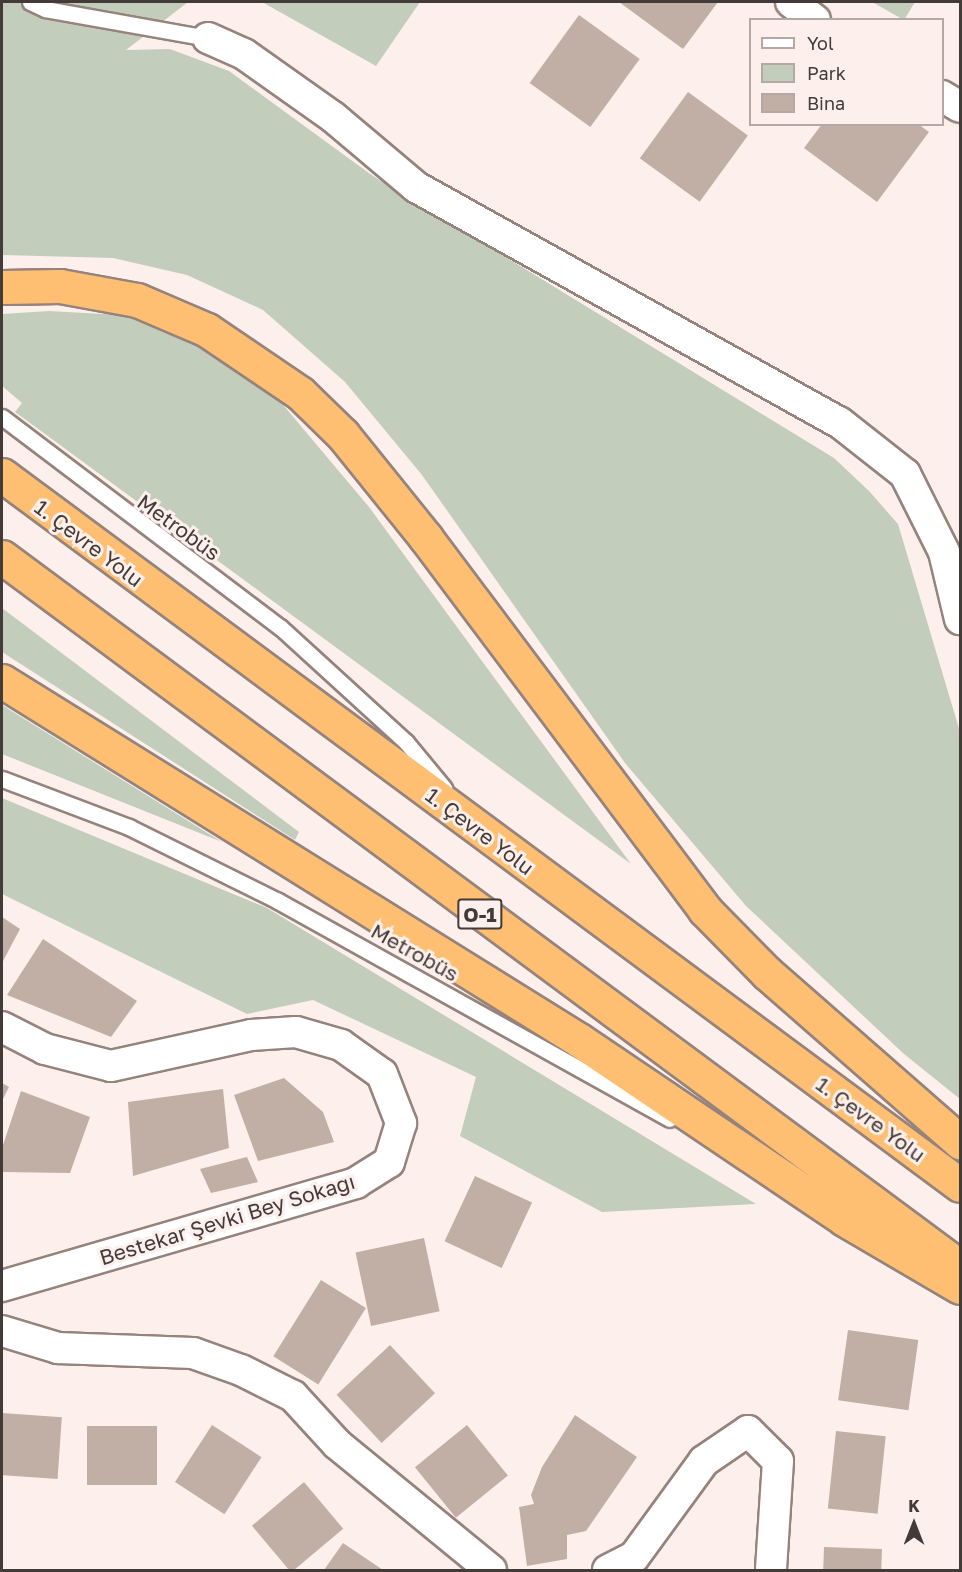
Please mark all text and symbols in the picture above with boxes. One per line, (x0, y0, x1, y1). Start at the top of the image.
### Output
legend (749, 18, 944, 126)
text: Yol (807, 32, 834, 54)
text: Park (807, 62, 846, 84)
text: Bina (807, 92, 845, 114)
street label: Metrobüs (133, 489, 225, 565)
street label: 1. Çevre Yolu (30, 494, 148, 592)
street label: 1. Çevre Yolu (421, 782, 539, 880)
road number: O-1 (456, 897, 504, 931)
street label: Metrobüs (367, 918, 463, 986)
street label: 1. Çevre Yolu (812, 1071, 930, 1167)
street label: Bestekar Şevki Bey Sokağı (96, 1168, 358, 1270)
north arrow (884, 1494, 944, 1554)
text: K (908, 1496, 920, 1516)

